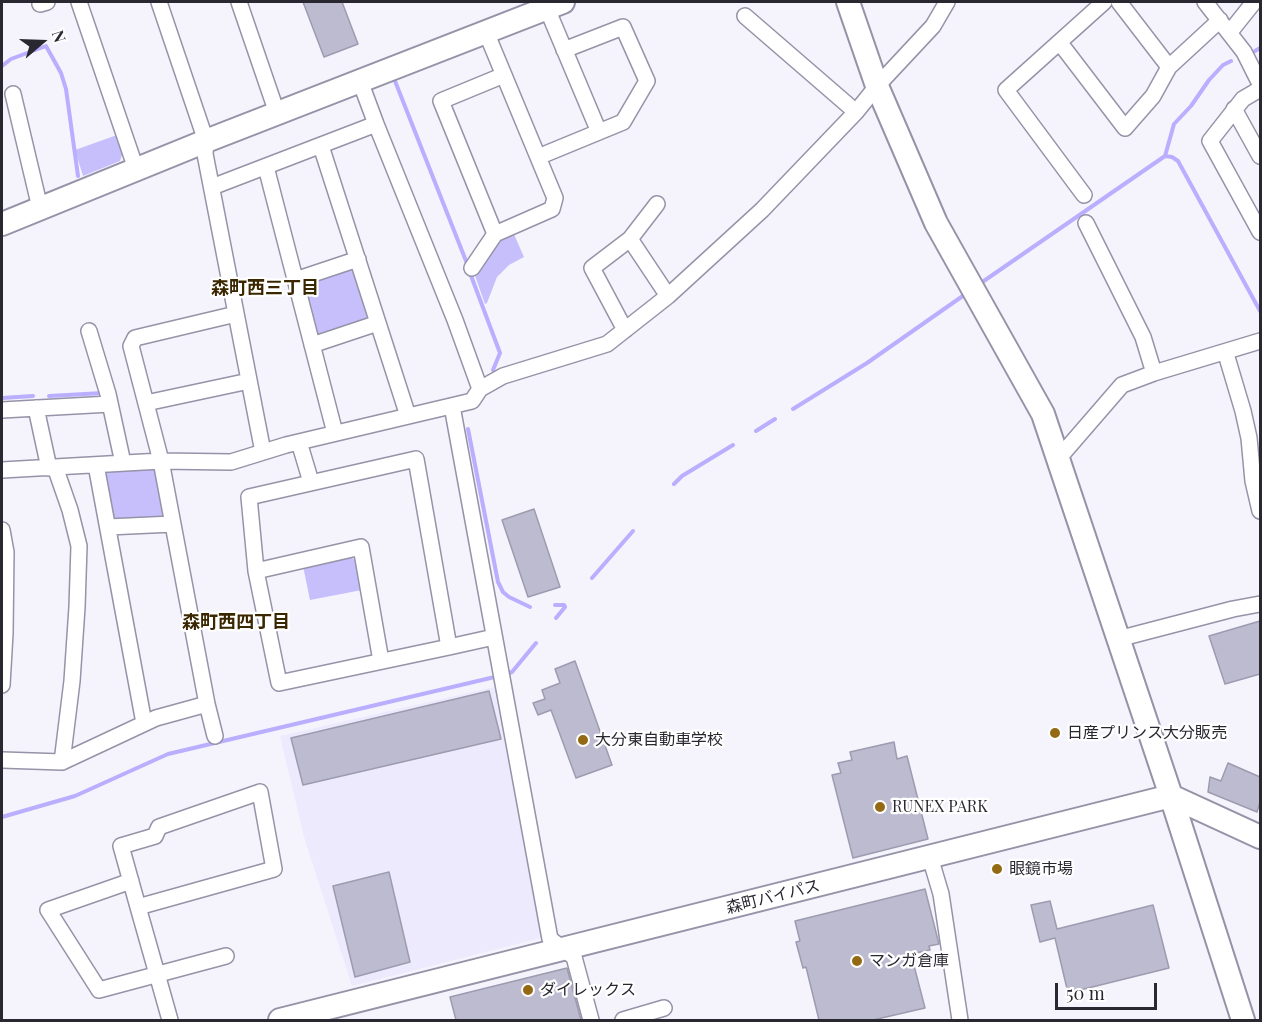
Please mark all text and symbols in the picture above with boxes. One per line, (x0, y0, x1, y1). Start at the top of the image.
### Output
north arrow (12, 12, 72, 72)
text: N (48, 27, 71, 45)
district label: 森町西三丁目 (211, 277, 319, 299)
district label: 森町西四丁目 (182, 611, 290, 633)
place label: 日産プリンス大分販売 (1067, 723, 1227, 743)
marker: 日産プリンス大分販売 (1048, 726, 1062, 740)
place label: 大分東自動車学校 (595, 730, 723, 750)
marker: 大分東自動車学校 (576, 733, 590, 747)
place label: RUNEX PARK (892, 797, 988, 817)
marker: RUNEX PARK (873, 800, 887, 814)
place label: 眼鏡市場 (1009, 859, 1073, 879)
marker: 眼鏡市場 (990, 862, 1004, 876)
street label: 森町バイパス (724, 876, 822, 918)
place label: マンガ倉庫 (869, 951, 949, 971)
marker: マンガ倉庫 (850, 954, 864, 968)
scale bar (1058, 971, 1160, 1009)
place label: ダイレックス (540, 980, 636, 1000)
text: 50 m (1066, 981, 1105, 1005)
marker: ダイレックス (521, 983, 535, 997)

